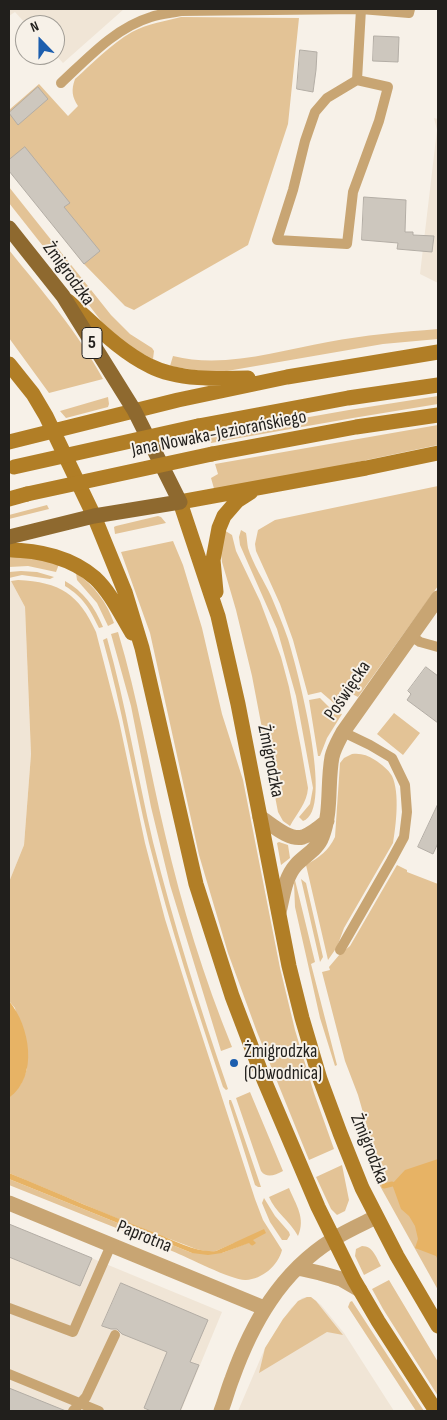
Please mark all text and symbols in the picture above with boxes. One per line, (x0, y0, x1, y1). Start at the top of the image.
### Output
north arrow (15, 15, 65, 65)
text: N (28, 17, 41, 36)
street label: Żmigrodzka (37, 238, 99, 310)
road number: 5 (82, 328, 102, 358)
street label: Jana Nowaka-Jeziorańskiego (130, 406, 308, 462)
street label: Poświęcka (320, 657, 376, 725)
street label: Żmigrodzka (252, 723, 288, 799)
place label: Żmigrodzka (Obwodnica) (244, 1041, 322, 1085)
marker: Żmigrodzka (Obwodnica) (228, 1057, 240, 1069)
street label: Żmigrodzka (345, 1111, 393, 1187)
street label: Paprotna (113, 1216, 175, 1258)

